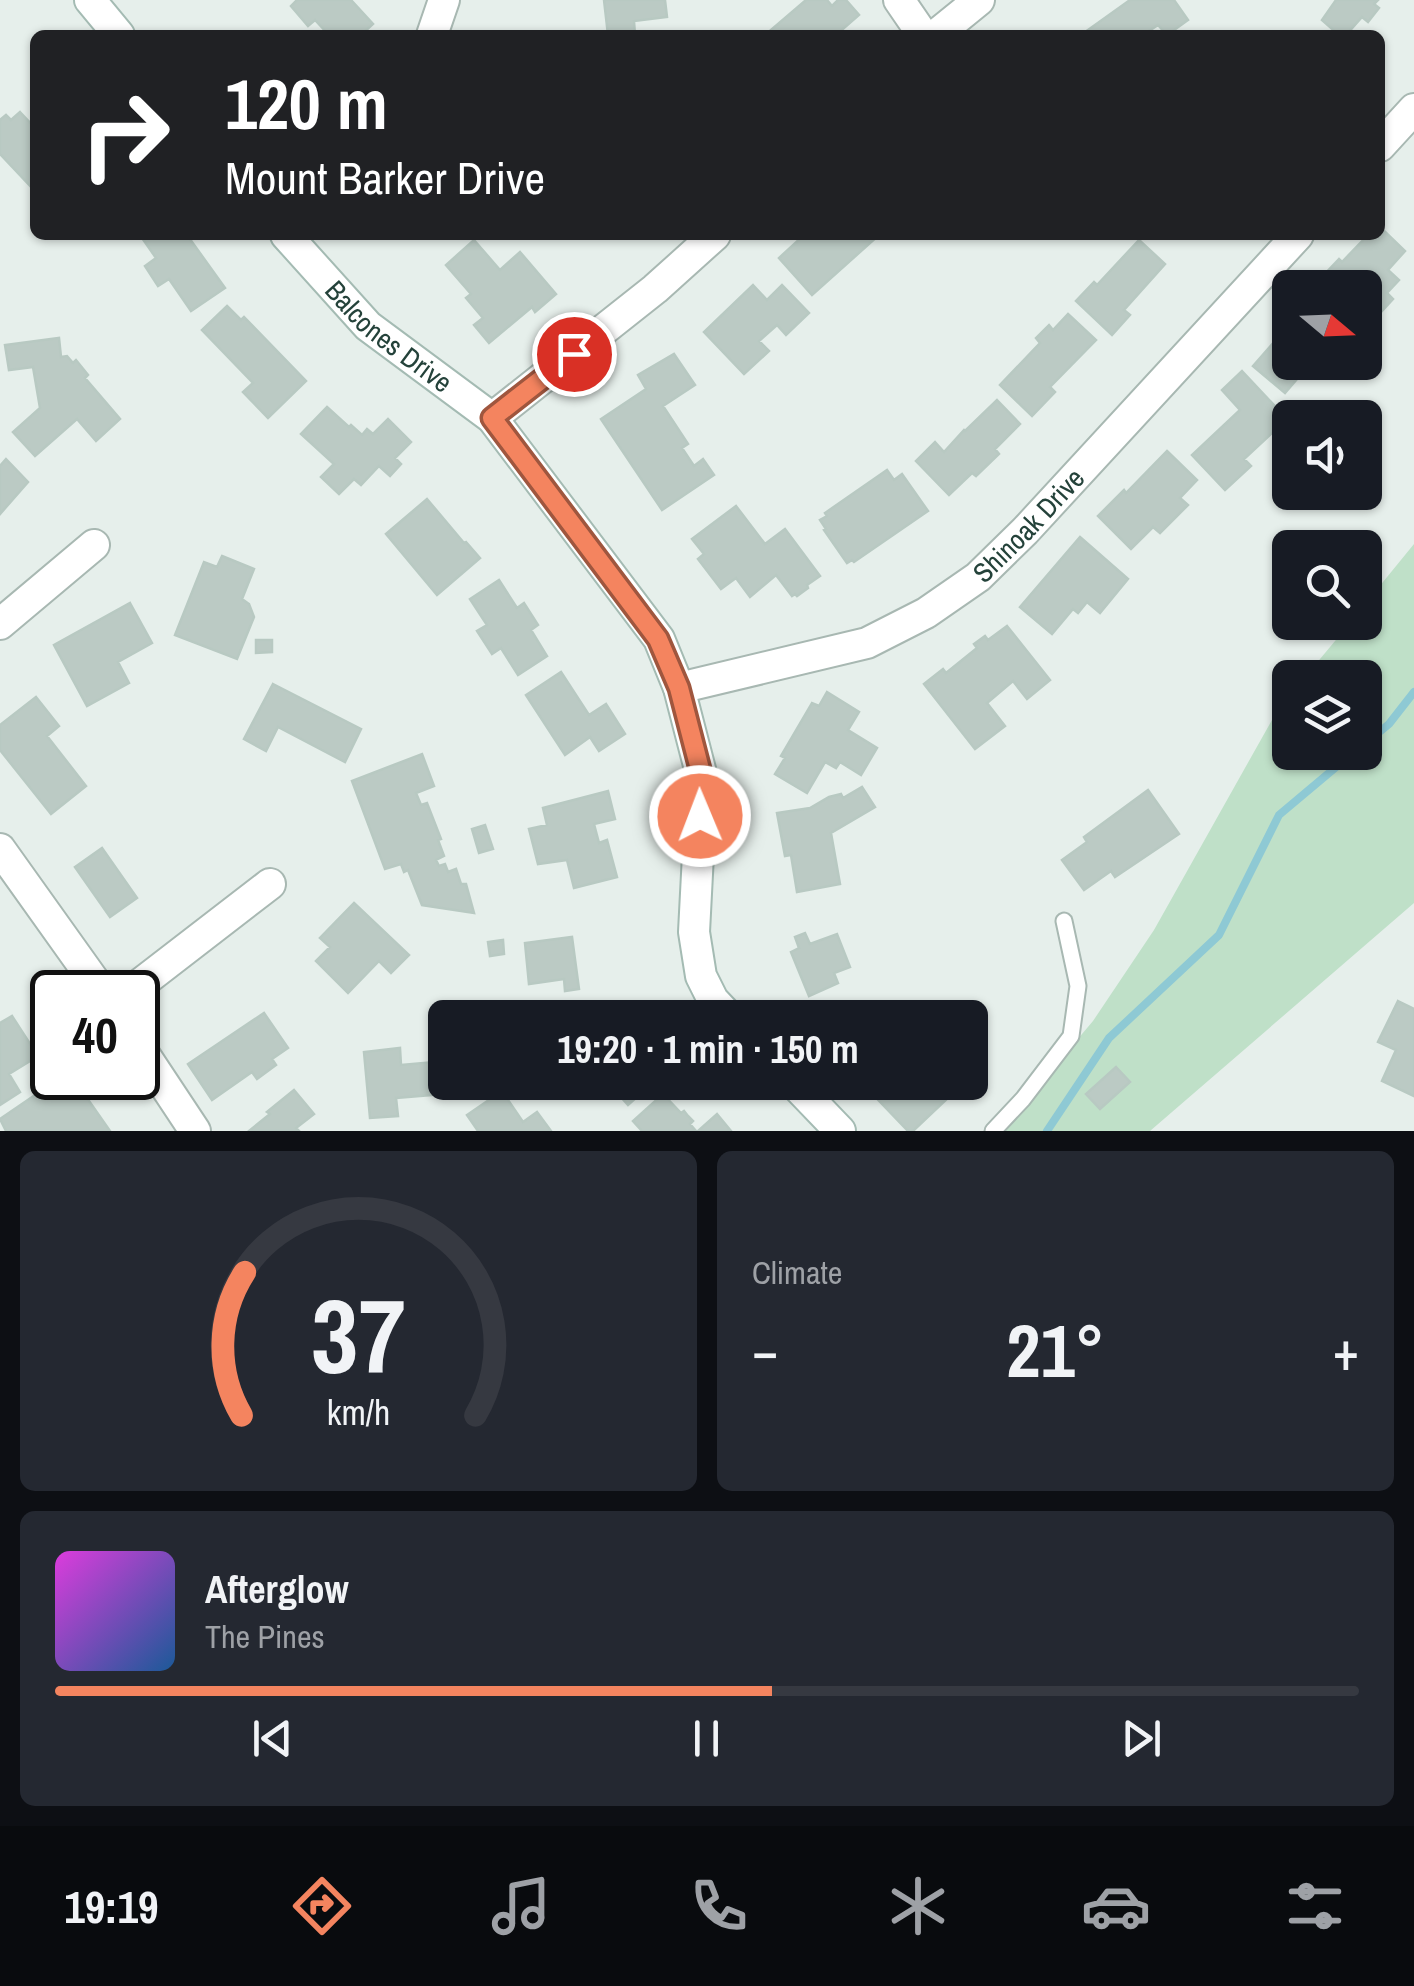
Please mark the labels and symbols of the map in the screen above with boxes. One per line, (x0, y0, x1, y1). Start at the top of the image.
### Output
north arrow (1272, 270, 1382, 380)
street label: Balcones Drive (317, 272, 460, 401)
pin (532, 312, 617, 397)
street label: Shinoak Drive (964, 460, 1093, 591)
position arrow (648, 764, 752, 868)
speed limit sign: 40 (30, 970, 160, 1100)

